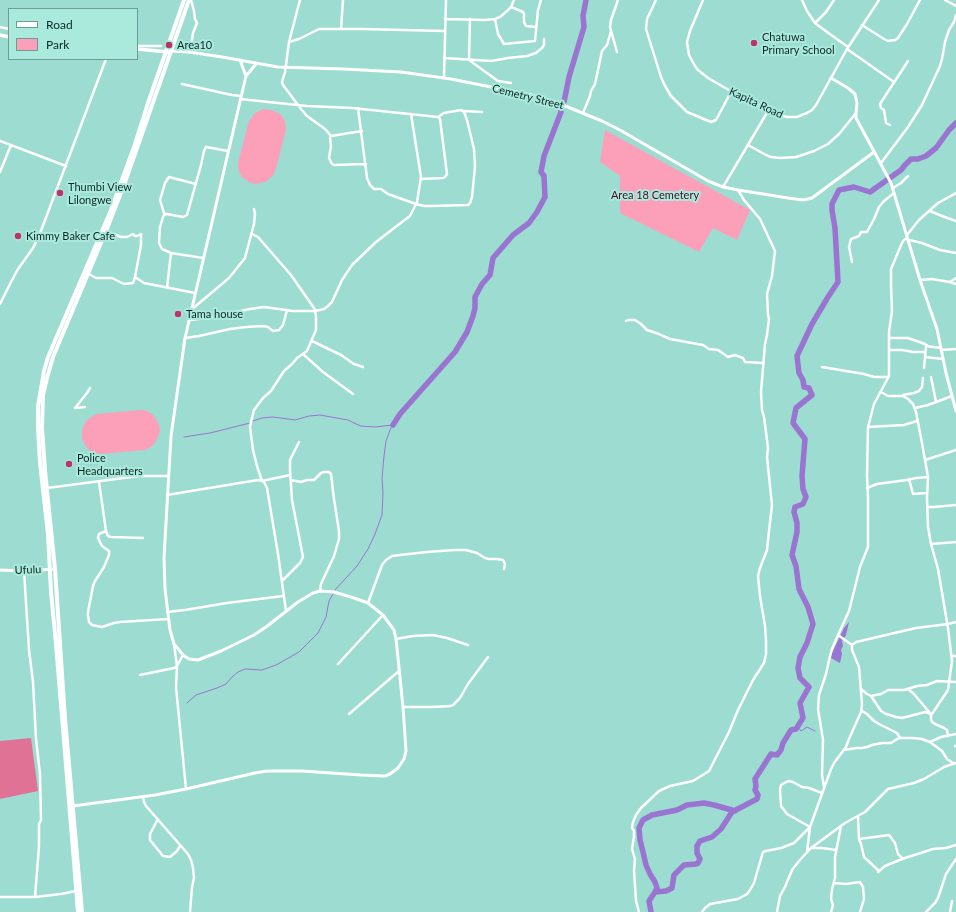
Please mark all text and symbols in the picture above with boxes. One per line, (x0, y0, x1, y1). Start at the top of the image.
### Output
legend (8, 8, 138, 60)
text: Road (46, 17, 73, 32)
place label: Chatuwa Primary School (762, 30, 835, 56)
text: Park (46, 37, 69, 52)
place label: Area10 (177, 38, 212, 52)
marker: Chatuwa Primary School (749, 38, 759, 48)
marker: Area10 (164, 40, 174, 50)
street label: Cemetry Street (491, 82, 565, 112)
street label: Kapita Road (727, 85, 785, 121)
place label: Thumbi View Lilongwe (68, 180, 132, 206)
marker: Thumbi View Lilongwe (55, 188, 65, 198)
park label: Area 18 Cemetery (611, 188, 699, 202)
place label: Kimmy Baker Cafe (26, 229, 115, 243)
marker: Kimmy Baker Cafe (13, 231, 23, 241)
place label: Tama house (186, 307, 243, 321)
marker: Tama house (173, 309, 183, 319)
place label: Police Headquarters (77, 451, 143, 477)
marker: Police Headquarters (64, 459, 74, 469)
street label: Ufulu (14, 563, 42, 577)

